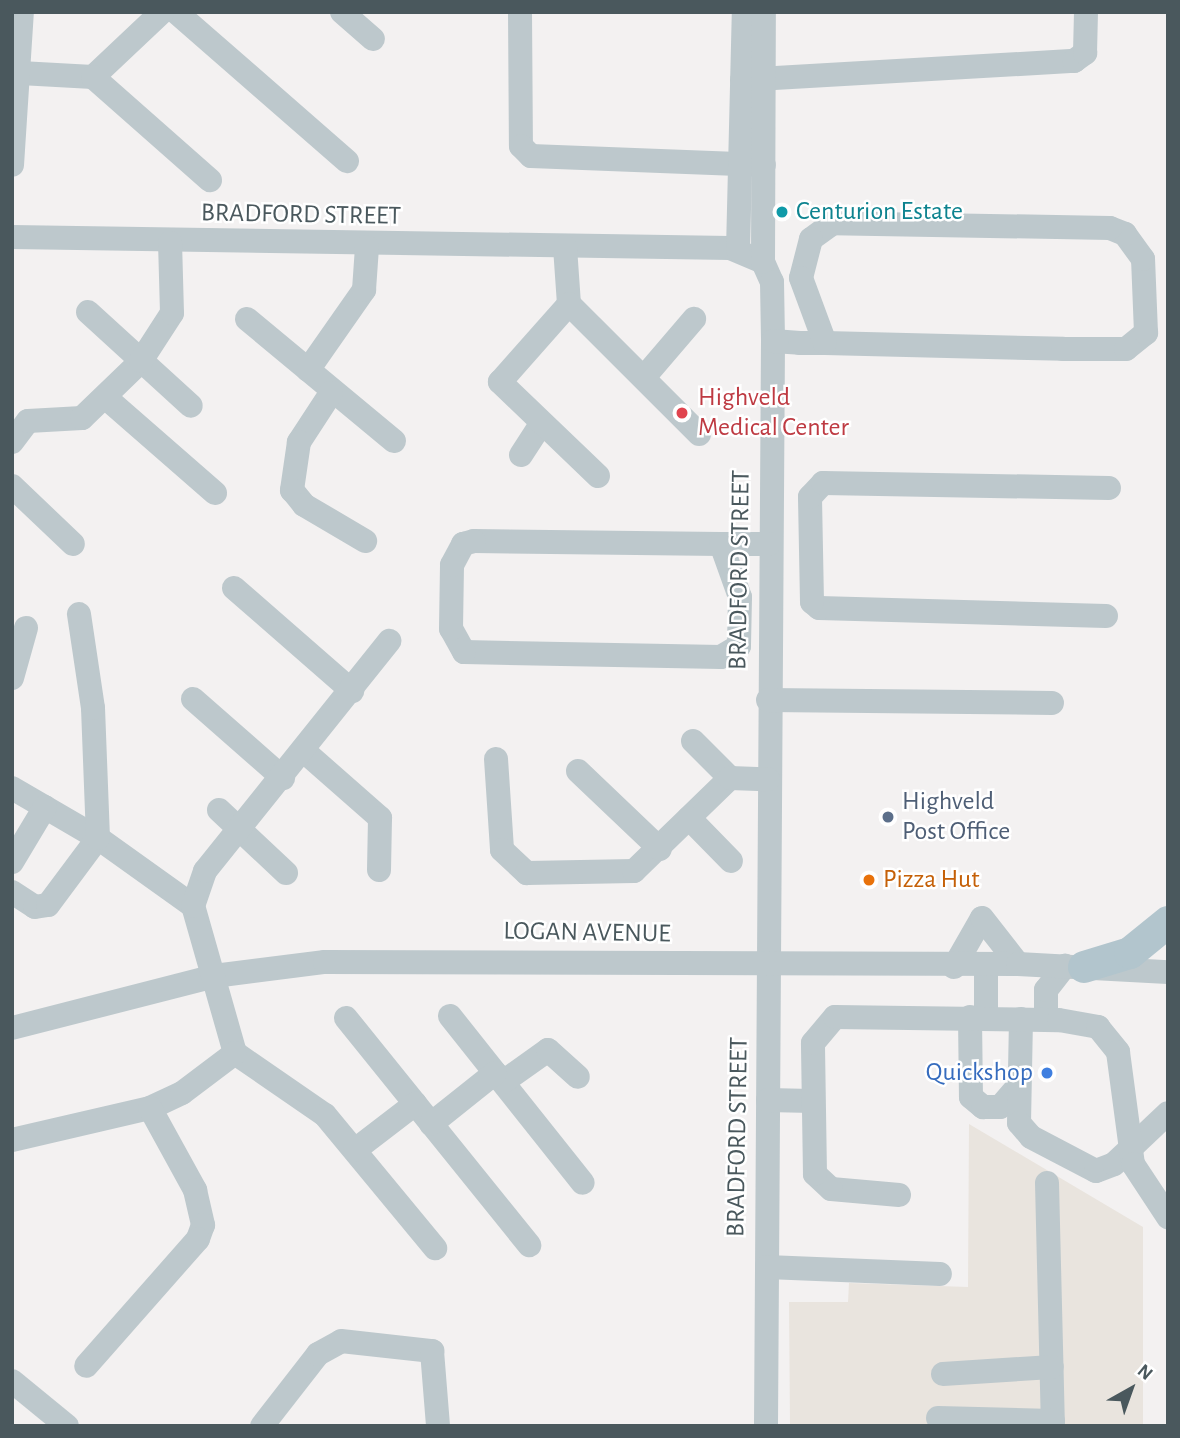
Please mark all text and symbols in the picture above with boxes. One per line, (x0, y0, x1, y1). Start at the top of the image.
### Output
place label: Centurion Estate (796, 196, 963, 228)
street label: BRADFORD STREET (201, 198, 401, 232)
marker: Centurion Estate (774, 204, 790, 220)
place label: Highveld Medical Center (698, 382, 849, 444)
marker: Highveld Medical Center (672, 403, 692, 423)
street label: BRADFORD STREET (723, 470, 757, 670)
place label: Highveld Post Office (902, 786, 1010, 848)
marker: Highveld Post Office (880, 809, 896, 825)
place label: Pizza Hut (883, 864, 980, 896)
marker: Pizza Hut (861, 872, 877, 888)
street label: LOGAN AVENUE (503, 916, 671, 950)
street label: BRADFORD STREET (721, 1037, 755, 1237)
place label: Quickshop (926, 1057, 1033, 1089)
marker: Quickshop (1039, 1065, 1055, 1081)
north arrow (1096, 1354, 1166, 1424)
text: N (1134, 1361, 1156, 1384)

